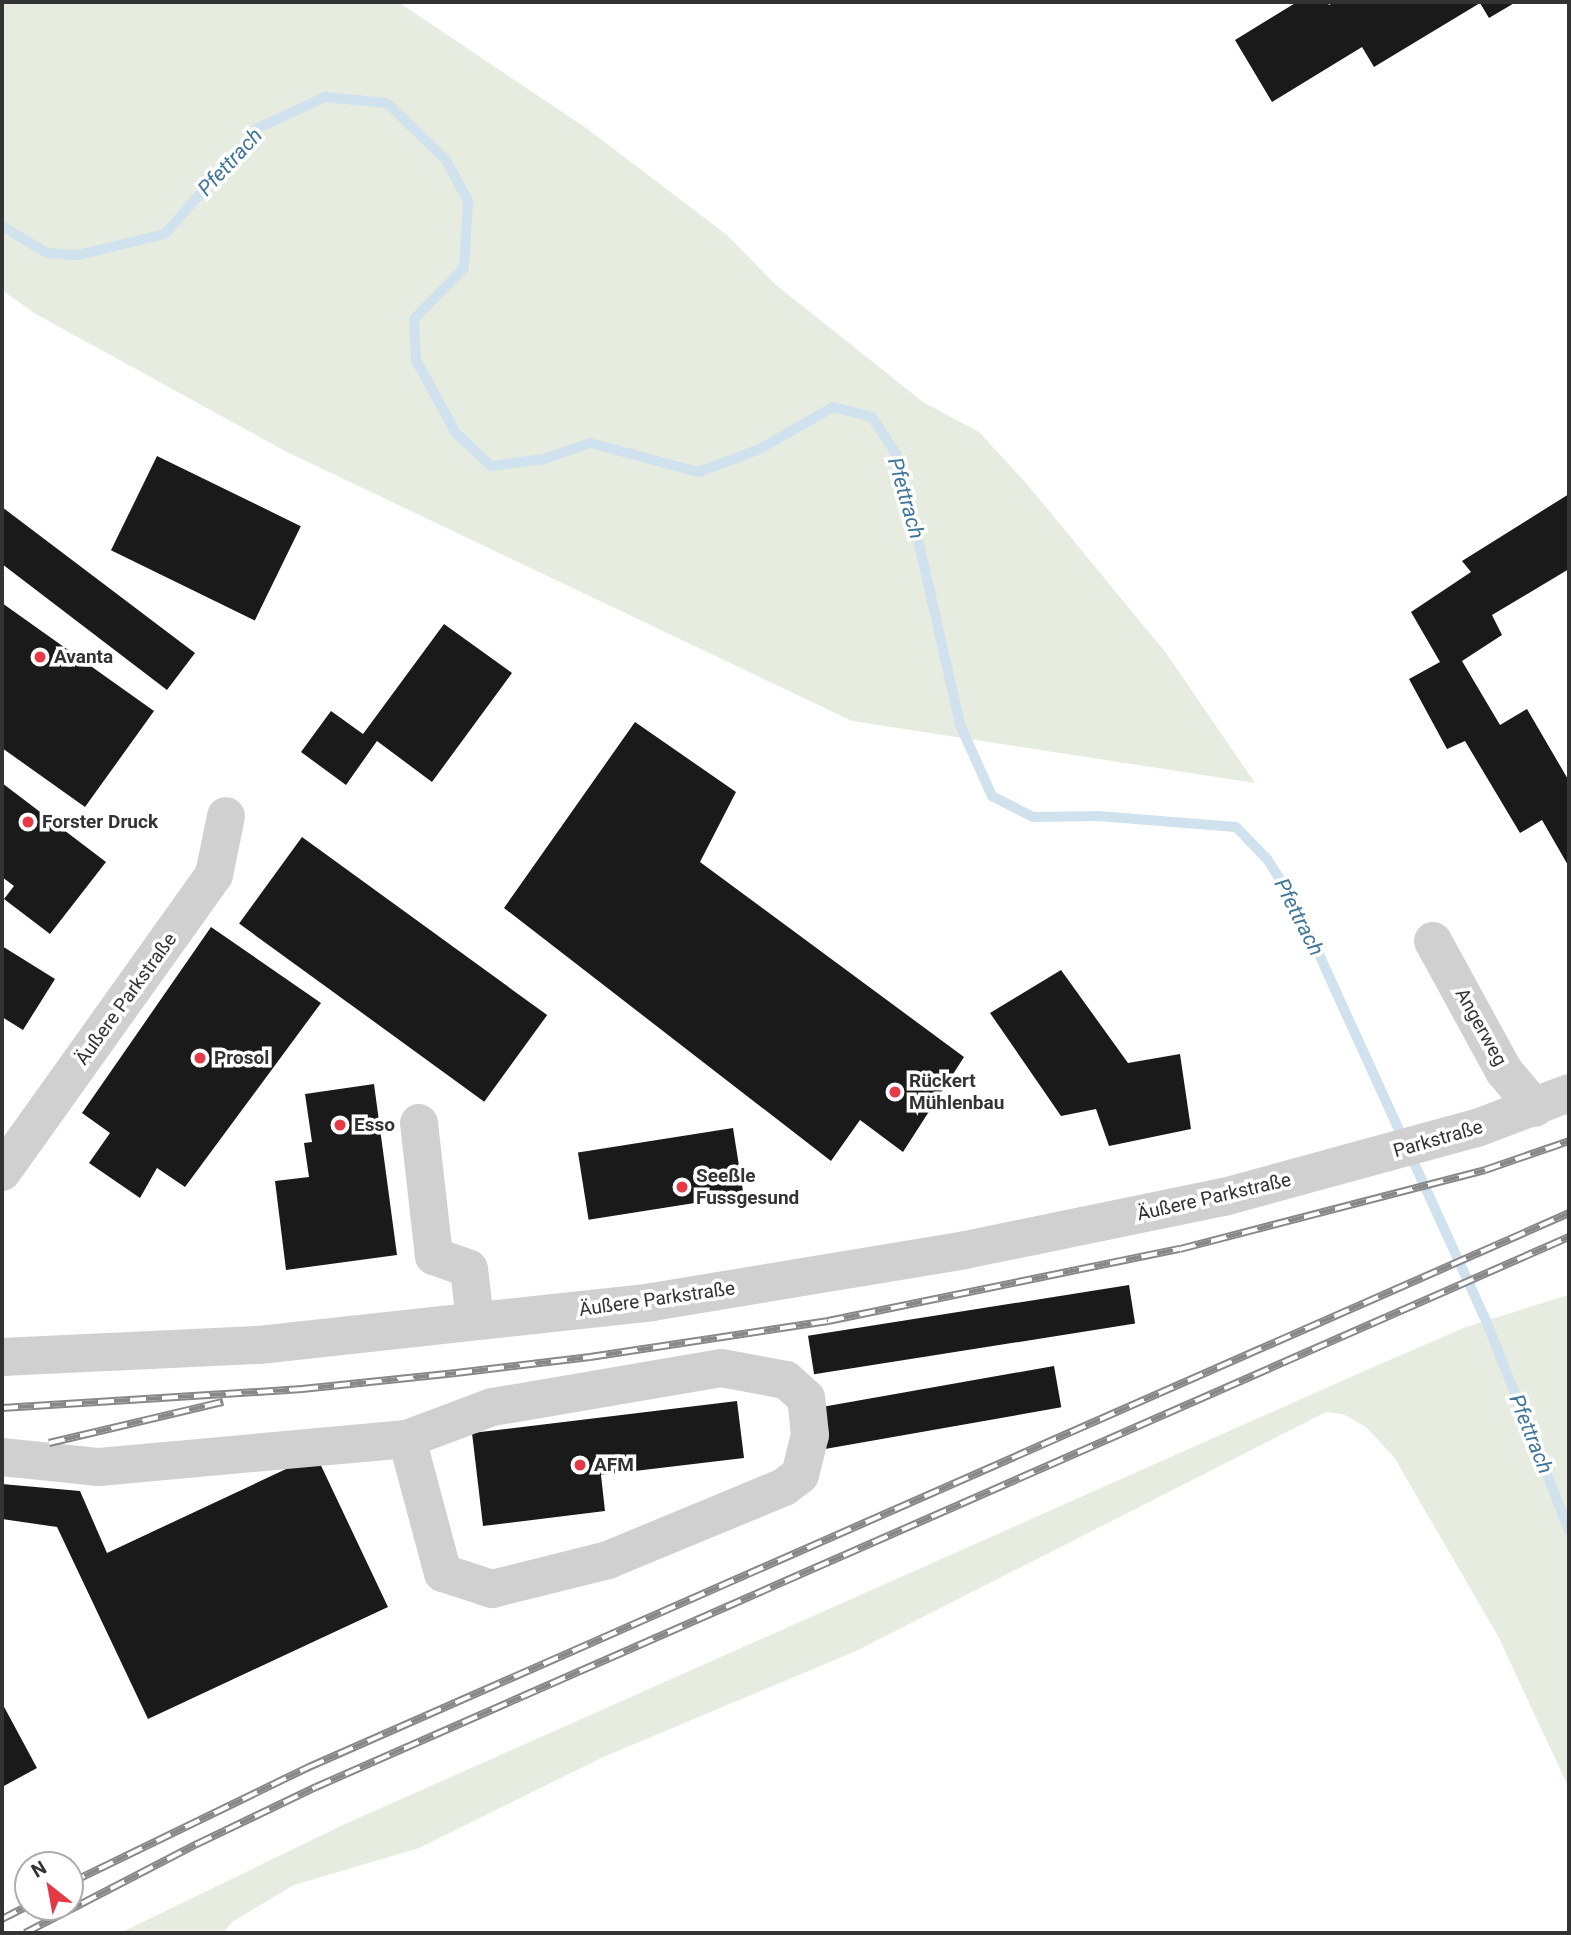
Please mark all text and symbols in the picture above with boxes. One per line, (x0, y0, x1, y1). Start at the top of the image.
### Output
water label: Pfettrach (192, 123, 268, 201)
water label: Pfettrach (882, 455, 930, 541)
place label: Avanta (54, 646, 113, 668)
marker: Avanta (32, 649, 48, 665)
place label: Forster Druck (42, 811, 158, 833)
marker: Forster Druck (20, 814, 36, 830)
water label: Pfettrach (1269, 874, 1329, 960)
street label: Äußere Parkstraße (71, 929, 181, 1069)
street label: Angerweg (1450, 984, 1512, 1070)
place label: Prosol (214, 1047, 269, 1069)
marker: Prosol (192, 1050, 208, 1066)
place label: Rückert Mühlenbau (909, 1070, 1004, 1114)
marker: Rückert Mühlenbau (887, 1084, 903, 1100)
place label: Esso (354, 1114, 395, 1136)
street label: Parkstraße (1391, 1115, 1485, 1163)
marker: Esso (332, 1117, 348, 1133)
place label: Seeßle Fussgesund (696, 1165, 799, 1209)
street label: Äußere Parkstraße (1135, 1168, 1293, 1226)
marker: Seeßle Fussgesund (674, 1179, 690, 1195)
street label: Äußere Parkstraße (578, 1277, 736, 1321)
water label: Pfettrach (1504, 1391, 1558, 1477)
place label: AFM (594, 1454, 634, 1476)
marker: AFM (572, 1457, 588, 1473)
north arrow (14, 1851, 84, 1921)
text: N (27, 1856, 51, 1883)

